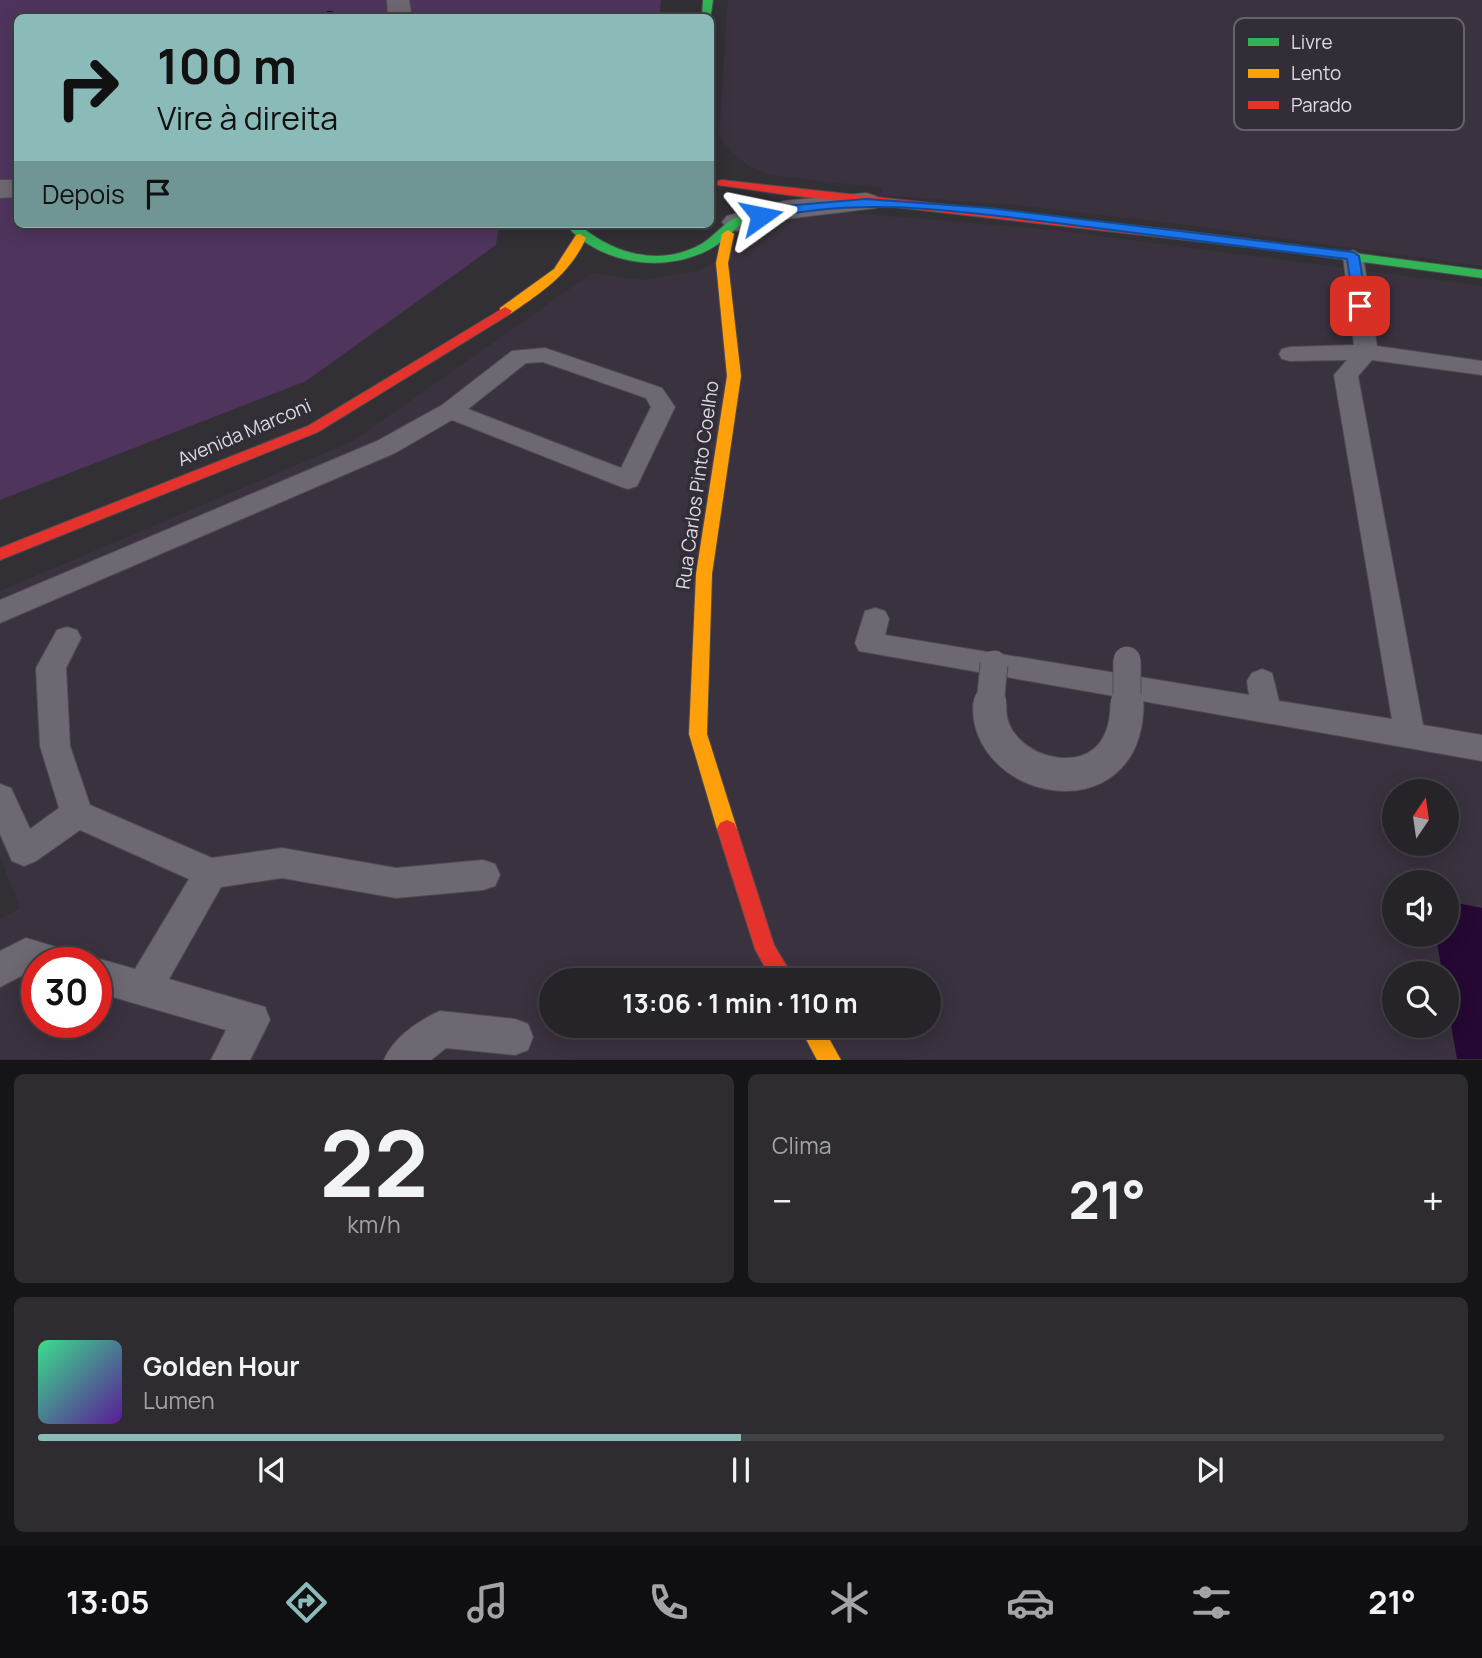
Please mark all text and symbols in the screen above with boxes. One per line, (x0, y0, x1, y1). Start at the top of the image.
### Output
legend (1234, 18, 1464, 130)
text: Livre (1291, 29, 1333, 55)
text: 100 m (157, 32, 297, 99)
icon: right (42, 42, 133, 133)
text: Lento (1291, 60, 1341, 86)
text: Parado (1291, 92, 1352, 118)
text: Vire à direita (157, 96, 338, 140)
icon: arrive (139, 175, 177, 213)
text: Depois (42, 176, 125, 212)
position arrow (724, 179, 798, 253)
pin (1330, 276, 1390, 336)
icon: arrive (1341, 287, 1379, 325)
street label: Rua Carlos Pinto Coelho (669, 379, 725, 591)
street label: Avenida Marconi (173, 392, 315, 472)
north arrow (1382, 779, 1460, 856)
map controls (1382, 779, 1459, 1038)
button: sound (1382, 870, 1459, 947)
speed limit sign: 30 (21, 947, 112, 1038)
button: search (1382, 961, 1459, 1038)
text: 13:06 · 1 min · 110 m (622, 985, 858, 1021)
text: 22 (320, 1100, 428, 1224)
text: Clima (772, 1129, 831, 1161)
text: 21° (1069, 1164, 1146, 1235)
text: − (772, 1174, 793, 1226)
text: + (1422, 1174, 1444, 1226)
text: km/h (347, 1208, 401, 1240)
text: Golden Hour (143, 1348, 300, 1384)
text: Lumen (143, 1384, 215, 1416)
icon: previous (253, 1451, 291, 1489)
icon: pause (722, 1451, 760, 1489)
icon: next (1191, 1451, 1229, 1489)
icon: directions (282, 1578, 331, 1627)
icon: music (463, 1578, 512, 1627)
icon: phone (644, 1578, 693, 1627)
icon: climate (825, 1578, 874, 1627)
icon: car (1006, 1578, 1055, 1627)
icon: filters (1187, 1578, 1236, 1627)
text: 13:05 (66, 1580, 149, 1624)
text: 21° (1368, 1580, 1416, 1624)

